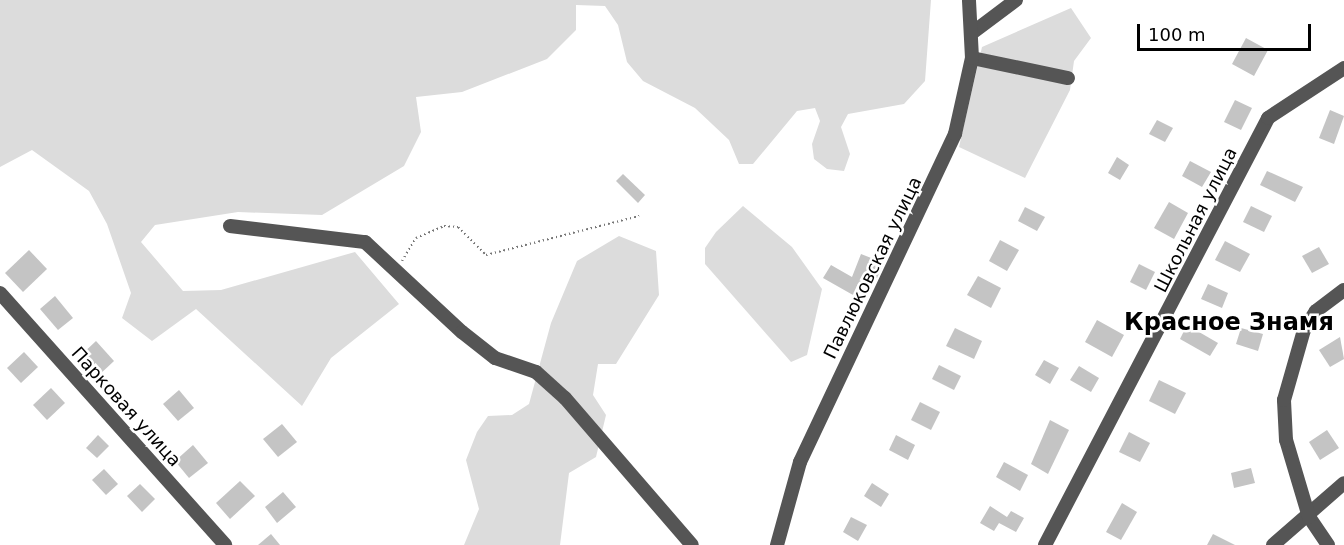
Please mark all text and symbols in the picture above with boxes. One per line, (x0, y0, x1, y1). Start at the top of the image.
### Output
scale bar (1140, 12, 1314, 50)
text: 100 m (1148, 24, 1206, 45)
street label: Школьная улица (1150, 144, 1242, 296)
street label: Павлюковская улица (819, 173, 927, 363)
district label: Красное Знамя (1124, 309, 1334, 337)
street label: Парковая улица (67, 343, 185, 471)

